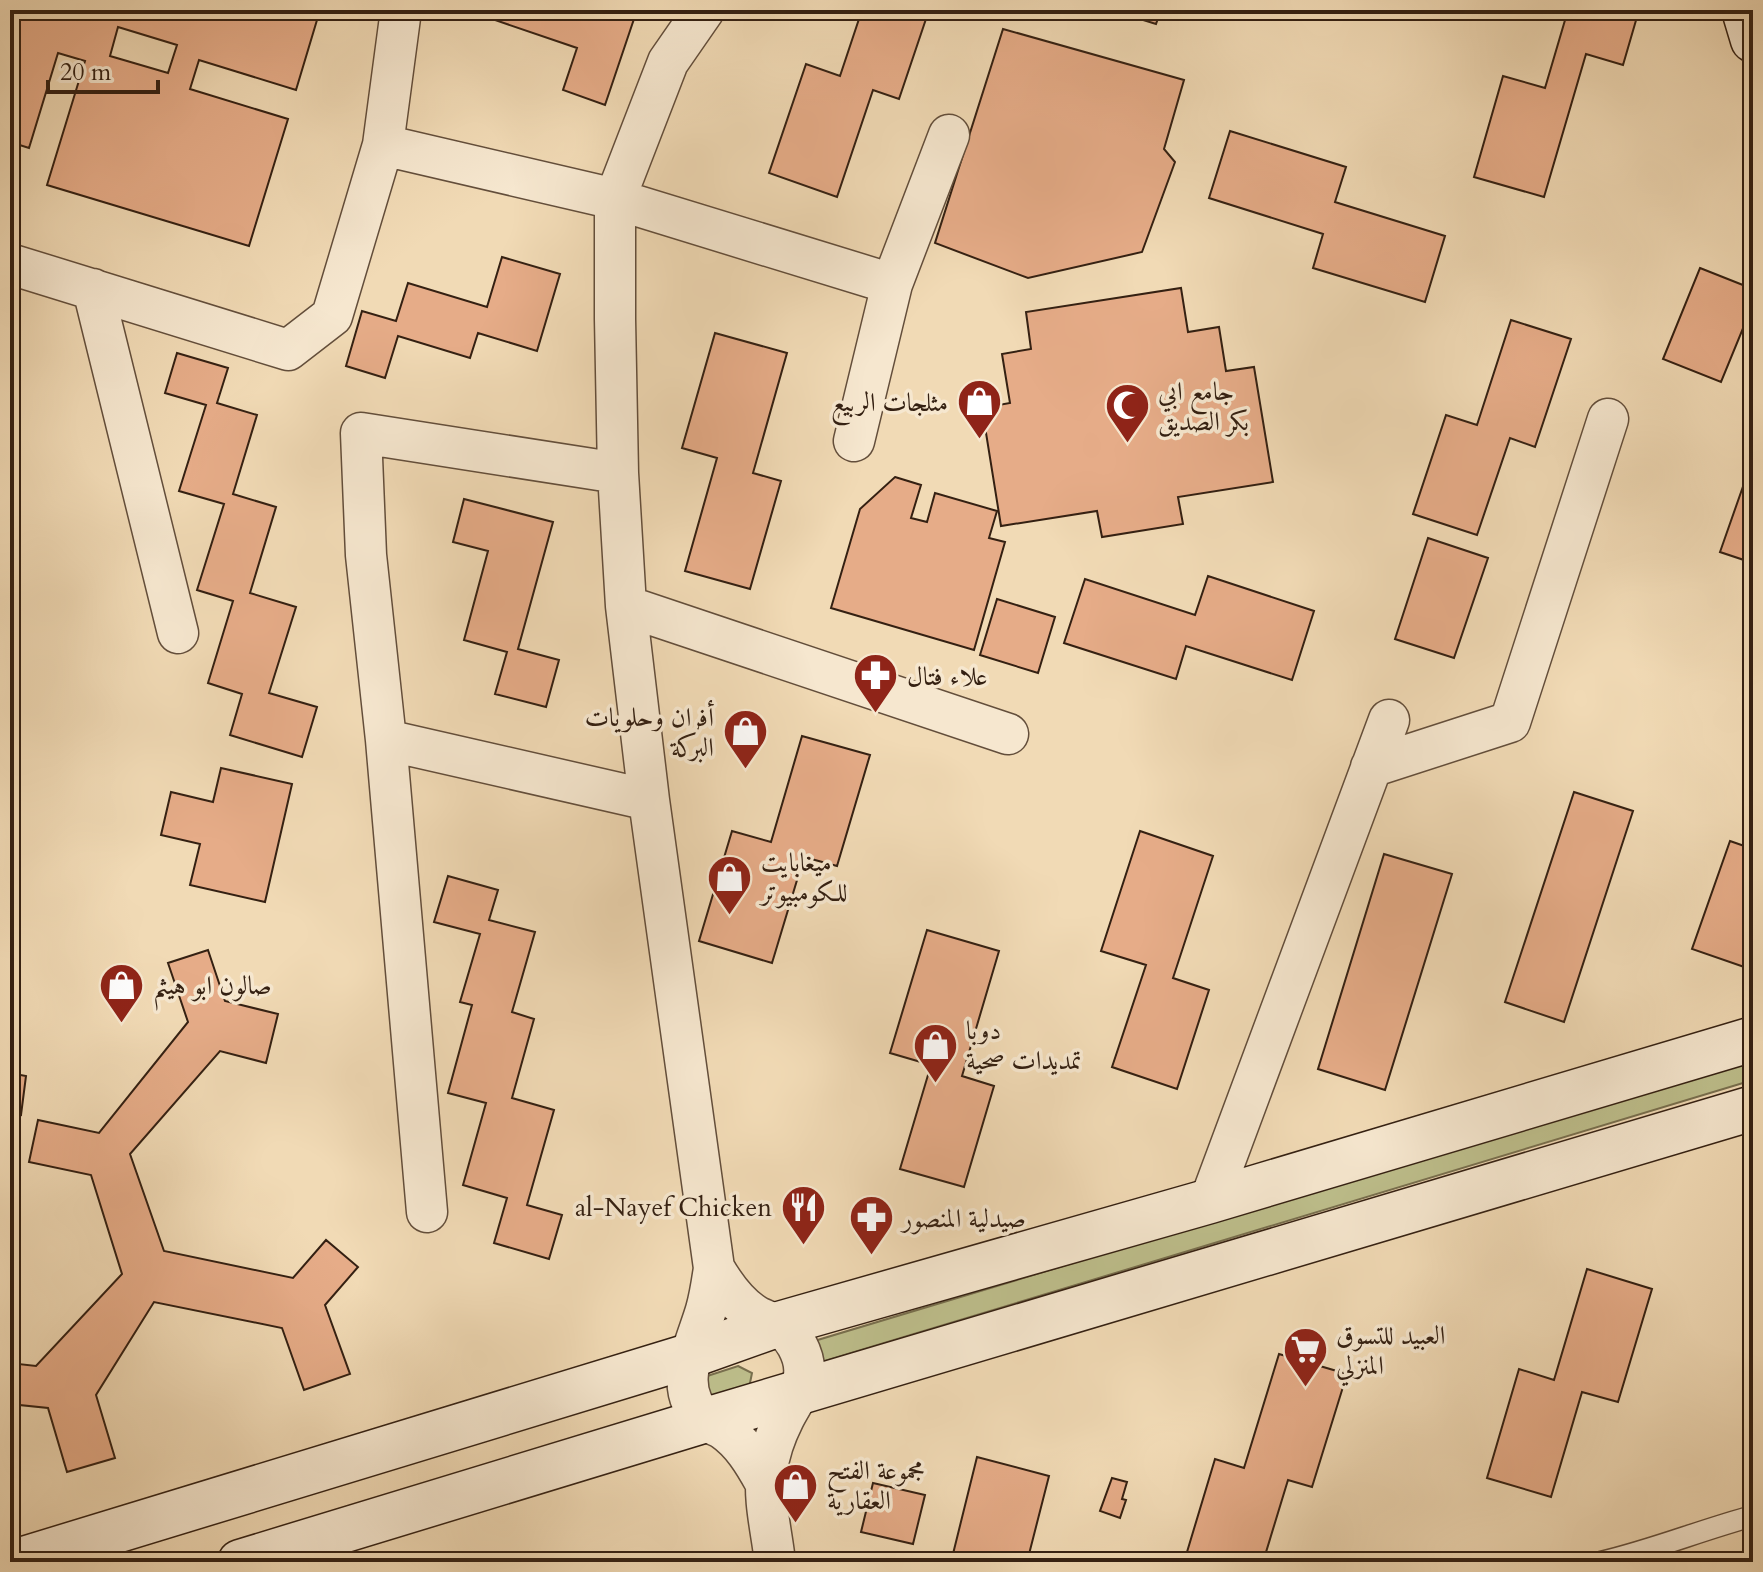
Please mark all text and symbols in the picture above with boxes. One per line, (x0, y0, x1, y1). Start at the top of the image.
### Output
scale bar (48, 44, 158, 94)
text: 20 m (60, 56, 112, 89)
place label: جامع ابي بكر الصديق (1158, 374, 1249, 439)
shop icon: مثلجات الربيع (955, 378, 1003, 441)
mosque icon: جامع ابي بكر الصديق (1103, 382, 1151, 445)
place label: مثلجات الربيع (831, 385, 948, 426)
pharmacy icon: علاء فتال (852, 652, 900, 715)
place label: علاء فتال (907, 659, 988, 694)
place label: أفران وحلويات البركة (585, 700, 714, 765)
shop icon: أفران وحلويات البركة (721, 708, 769, 771)
place label: ميغابايت للكومبيوتر (758, 845, 848, 910)
shop icon: ميغابايت للكومبيوتر (706, 853, 754, 916)
shop icon: صالون ابو هيثم (98, 961, 146, 1024)
place label: صالون ابو هيثم (153, 968, 272, 1011)
place label: دوبا تمديدات صحية (966, 1013, 1082, 1078)
shop icon: دوبا تمديدات صحية (911, 1021, 959, 1084)
restaurant icon: al-Nayef Chicken (779, 1183, 827, 1246)
place label: al-Nayef Chicken (575, 1190, 772, 1225)
pharmacy icon: صيدلية المنصور (847, 1194, 895, 1257)
place label: صيدلية المنصور (899, 1201, 1026, 1236)
place label: العبيد للتسوق المنزلي (1336, 1318, 1445, 1387)
supermarket icon: العبيد للتسوق المنزلي (1281, 1326, 1329, 1389)
place label: مجموعة الفتح العقارية (827, 1453, 925, 1518)
shop icon: مجموعة الفتح العقارية (772, 1461, 820, 1524)

